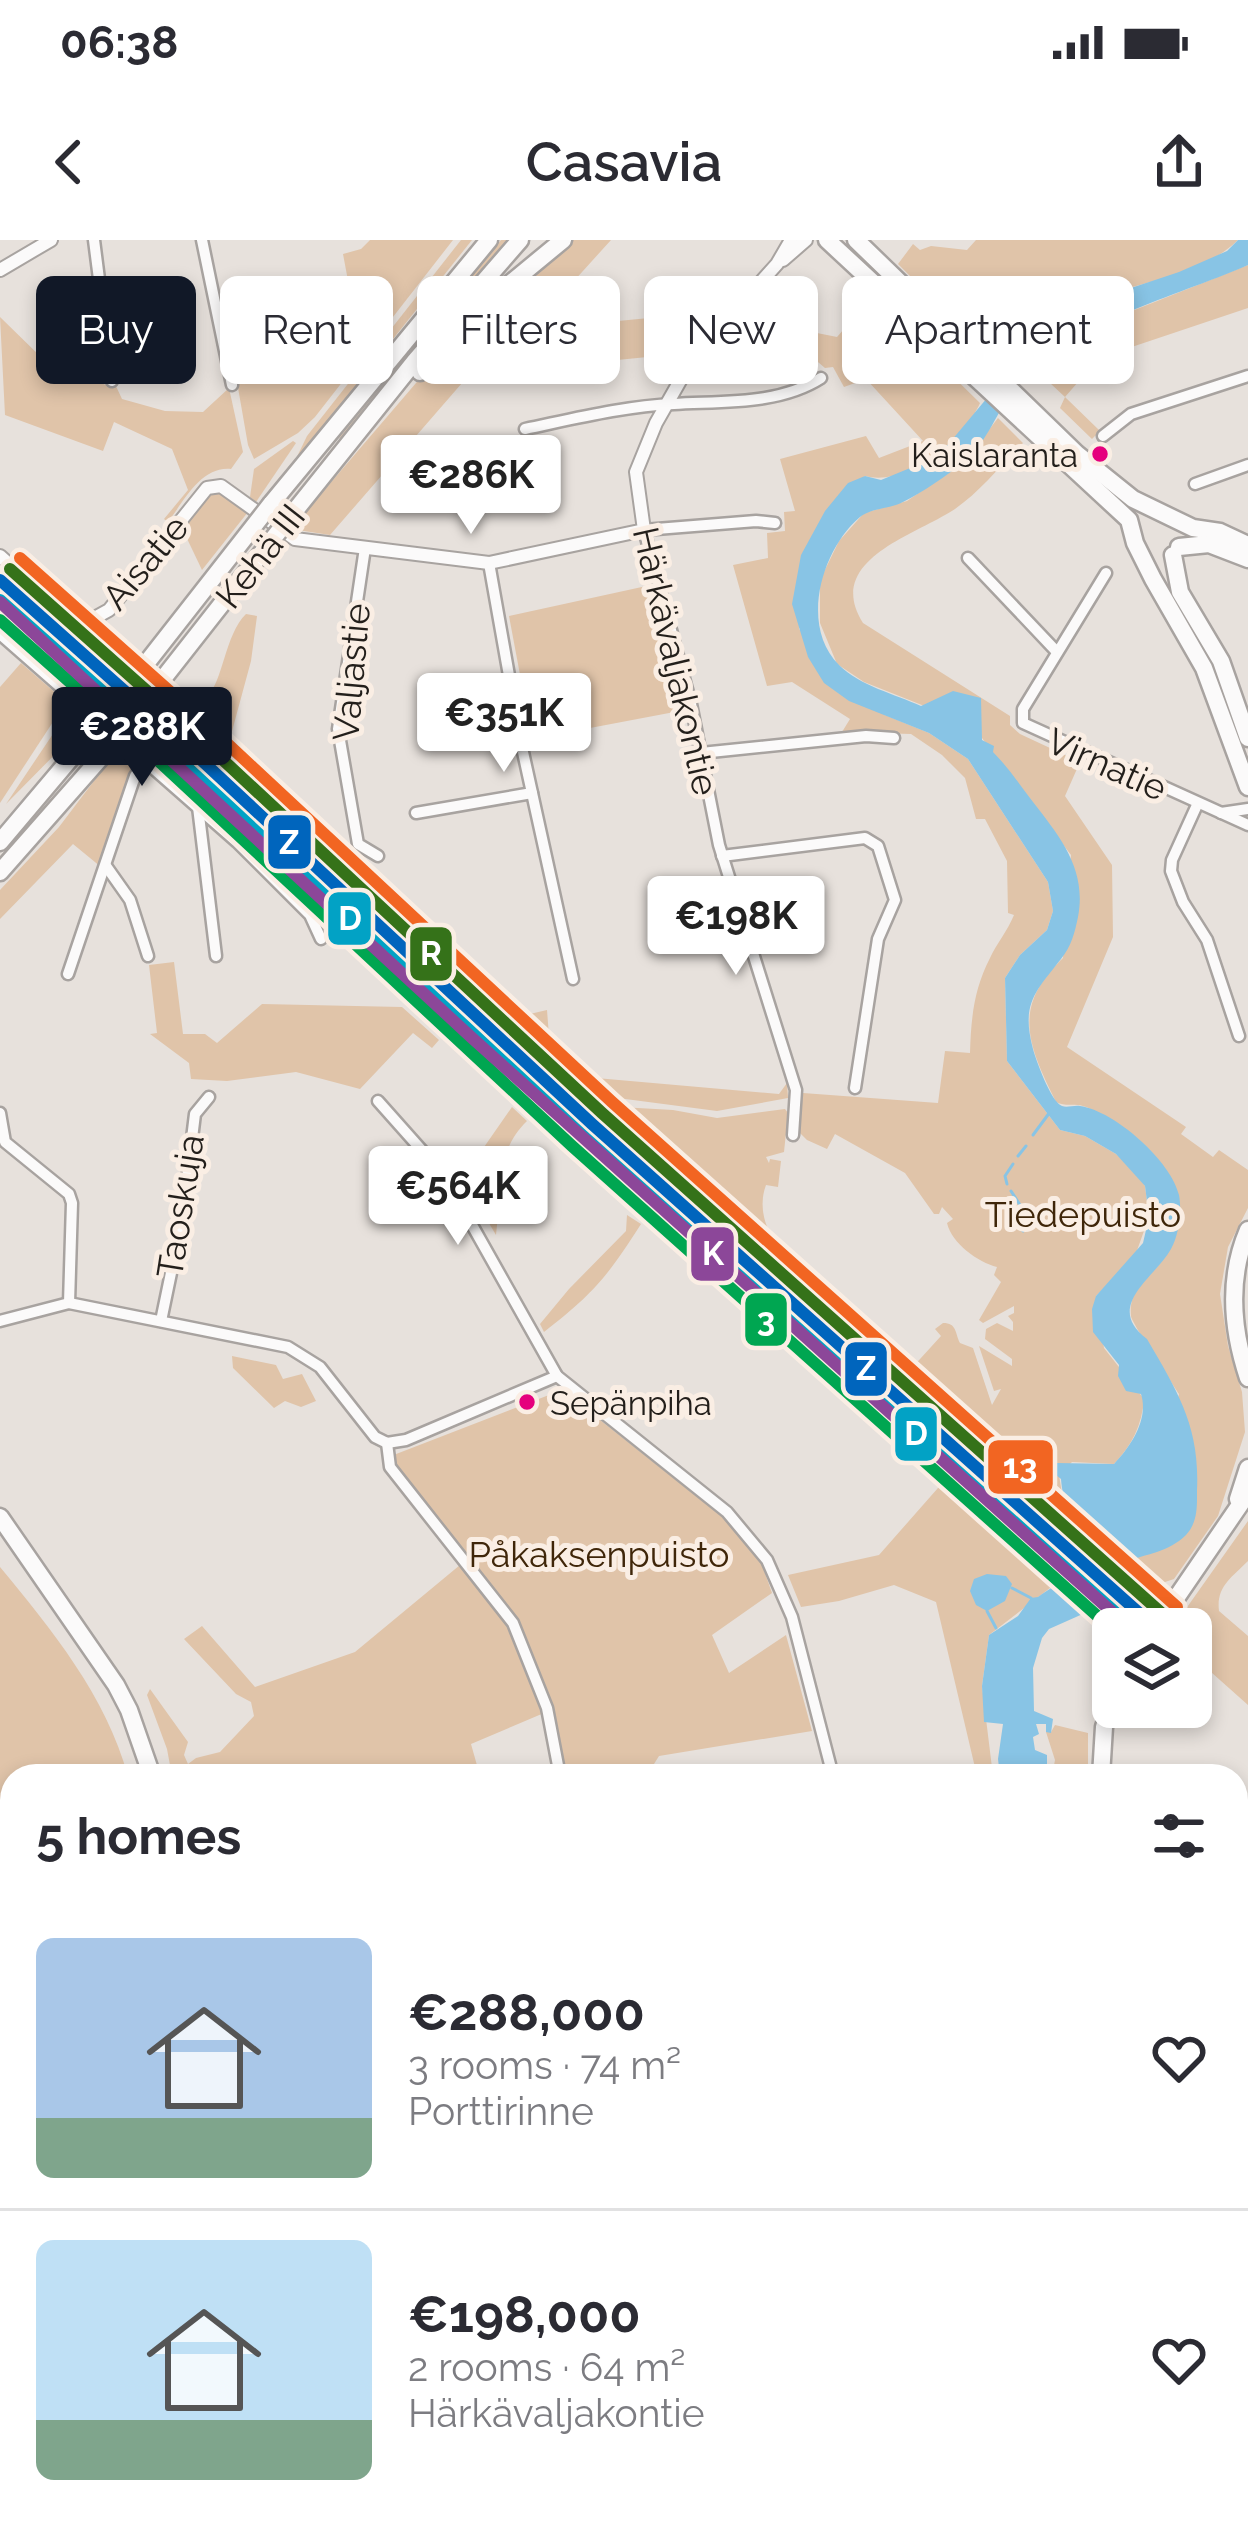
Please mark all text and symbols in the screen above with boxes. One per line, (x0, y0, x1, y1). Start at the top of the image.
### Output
text: 06:38 (60, 16, 178, 69)
icon: back (36, 129, 102, 195)
icon: share (1146, 129, 1212, 195)
text: Casavia (526, 130, 722, 194)
chip: Buy (36, 276, 196, 384)
chip: Rent (220, 276, 393, 384)
chip: Filters (417, 276, 620, 384)
chip: New (644, 276, 818, 384)
chip: Apartment (842, 276, 1134, 384)
pin: €286K (387, 435, 555, 537)
place label: Kaislaranta (911, 436, 1078, 475)
marker: Kaislaranta (1089, 443, 1111, 465)
text: €286K (408, 451, 534, 497)
street label: Kehä III (207, 496, 313, 616)
street label: Aisatie (94, 506, 196, 618)
street label: Härkävaljakontie (625, 523, 727, 799)
street label: Valjastie (324, 601, 378, 743)
pin: €351K (420, 673, 588, 775)
pin: €288K (58, 687, 226, 789)
text: €351K (444, 689, 564, 735)
text: €288K (79, 703, 205, 749)
street label: Virnatie (1041, 719, 1173, 809)
line badge: Z (266, 813, 313, 871)
text: Z (279, 823, 299, 862)
pin: €198K (652, 876, 820, 978)
line badge: D (326, 890, 373, 947)
text: €198K (674, 892, 798, 938)
text: D (338, 899, 362, 938)
line badge: R (408, 925, 454, 983)
text: R (420, 934, 442, 973)
street label: Taoskuja (148, 1131, 212, 1281)
pin: €564K (374, 1146, 542, 1248)
text: €564K (396, 1162, 520, 1208)
park label: Tiedepuisto (985, 1193, 1181, 1235)
line badge: K (689, 1225, 736, 1283)
text: K (702, 1234, 725, 1273)
line badge: 3 (743, 1291, 789, 1348)
text: 3 (757, 1300, 775, 1339)
line badge: Z (843, 1340, 889, 1398)
text: Z (856, 1349, 876, 1388)
place label: Sepänpiha (550, 1384, 712, 1423)
marker: Sepänpiha (516, 1391, 538, 1413)
line badge: D (893, 1405, 939, 1463)
text: D (904, 1414, 928, 1453)
line badge: 13 (986, 1438, 1055, 1496)
text: 13 (1003, 1447, 1037, 1486)
park label: Påkaksenpuisto (468, 1533, 730, 1575)
map controls (1092, 1608, 1212, 1728)
button: layers (1092, 1608, 1212, 1728)
icon: filters (1146, 1803, 1212, 1869)
text: 5 homes (36, 1806, 241, 1866)
text: €288,000 (408, 1982, 645, 2042)
icon: home (132, 1986, 276, 2130)
icon: heart (1146, 2025, 1212, 2091)
text: 3 rooms · 74 m² (408, 2042, 681, 2088)
text: Porttirinne (408, 2088, 594, 2134)
text: €198,000 (408, 2284, 641, 2344)
icon: home (132, 2288, 276, 2432)
icon: heart (1146, 2327, 1212, 2393)
text: 2 rooms · 64 m² (408, 2344, 685, 2390)
text: Härkävaljakontie (408, 2390, 705, 2436)

